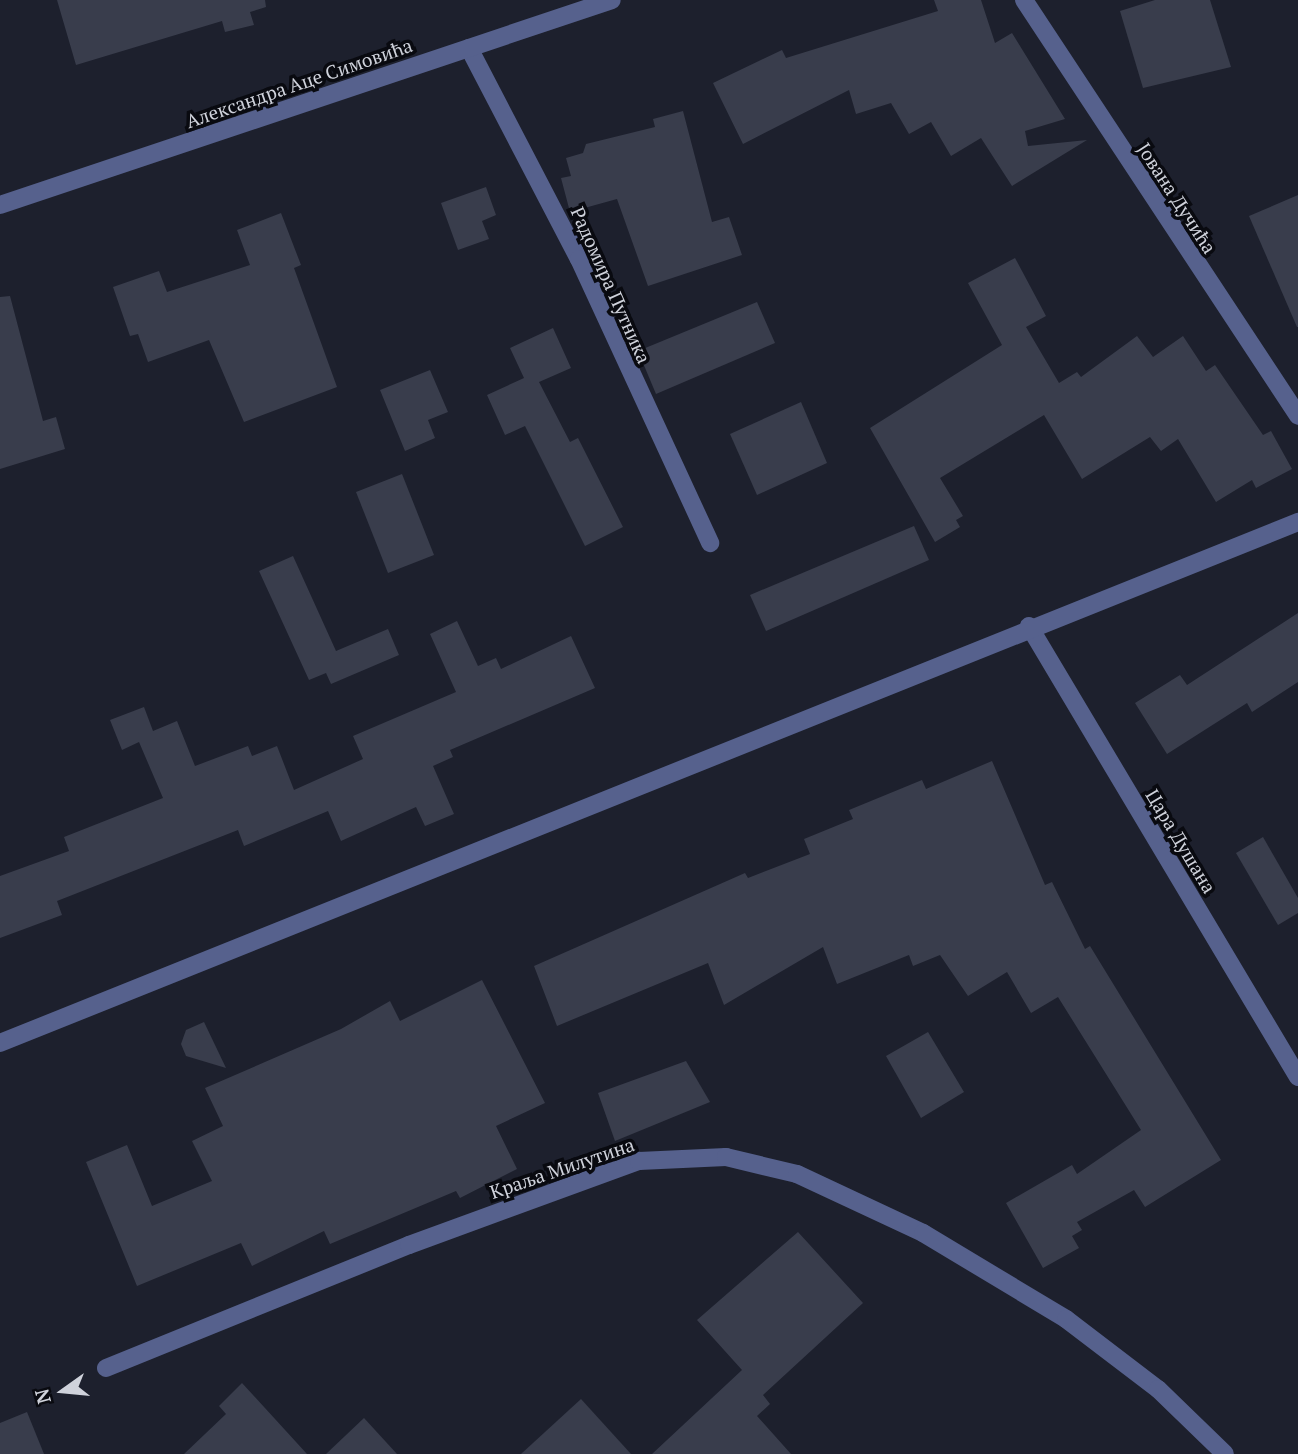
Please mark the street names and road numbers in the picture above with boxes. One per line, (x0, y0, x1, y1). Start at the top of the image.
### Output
street label: Александра Аце Симовића (183, 33, 415, 133)
street label: Јована Дучића (1133, 138, 1221, 258)
street label: Радомира Путника (566, 203, 656, 367)
street label: Цара Душана (1141, 785, 1221, 897)
street label: Краља Милутина (487, 1133, 637, 1203)

